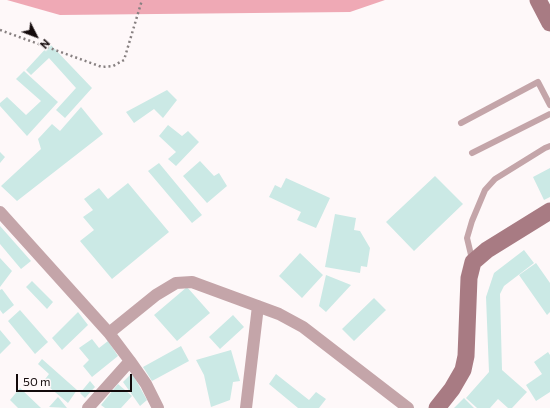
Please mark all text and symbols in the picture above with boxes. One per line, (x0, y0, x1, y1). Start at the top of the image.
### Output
north arrow (16, 16, 56, 56)
text: N (38, 37, 53, 52)
scale bar (18, 366, 134, 392)
text: 50 m (23, 374, 51, 388)

